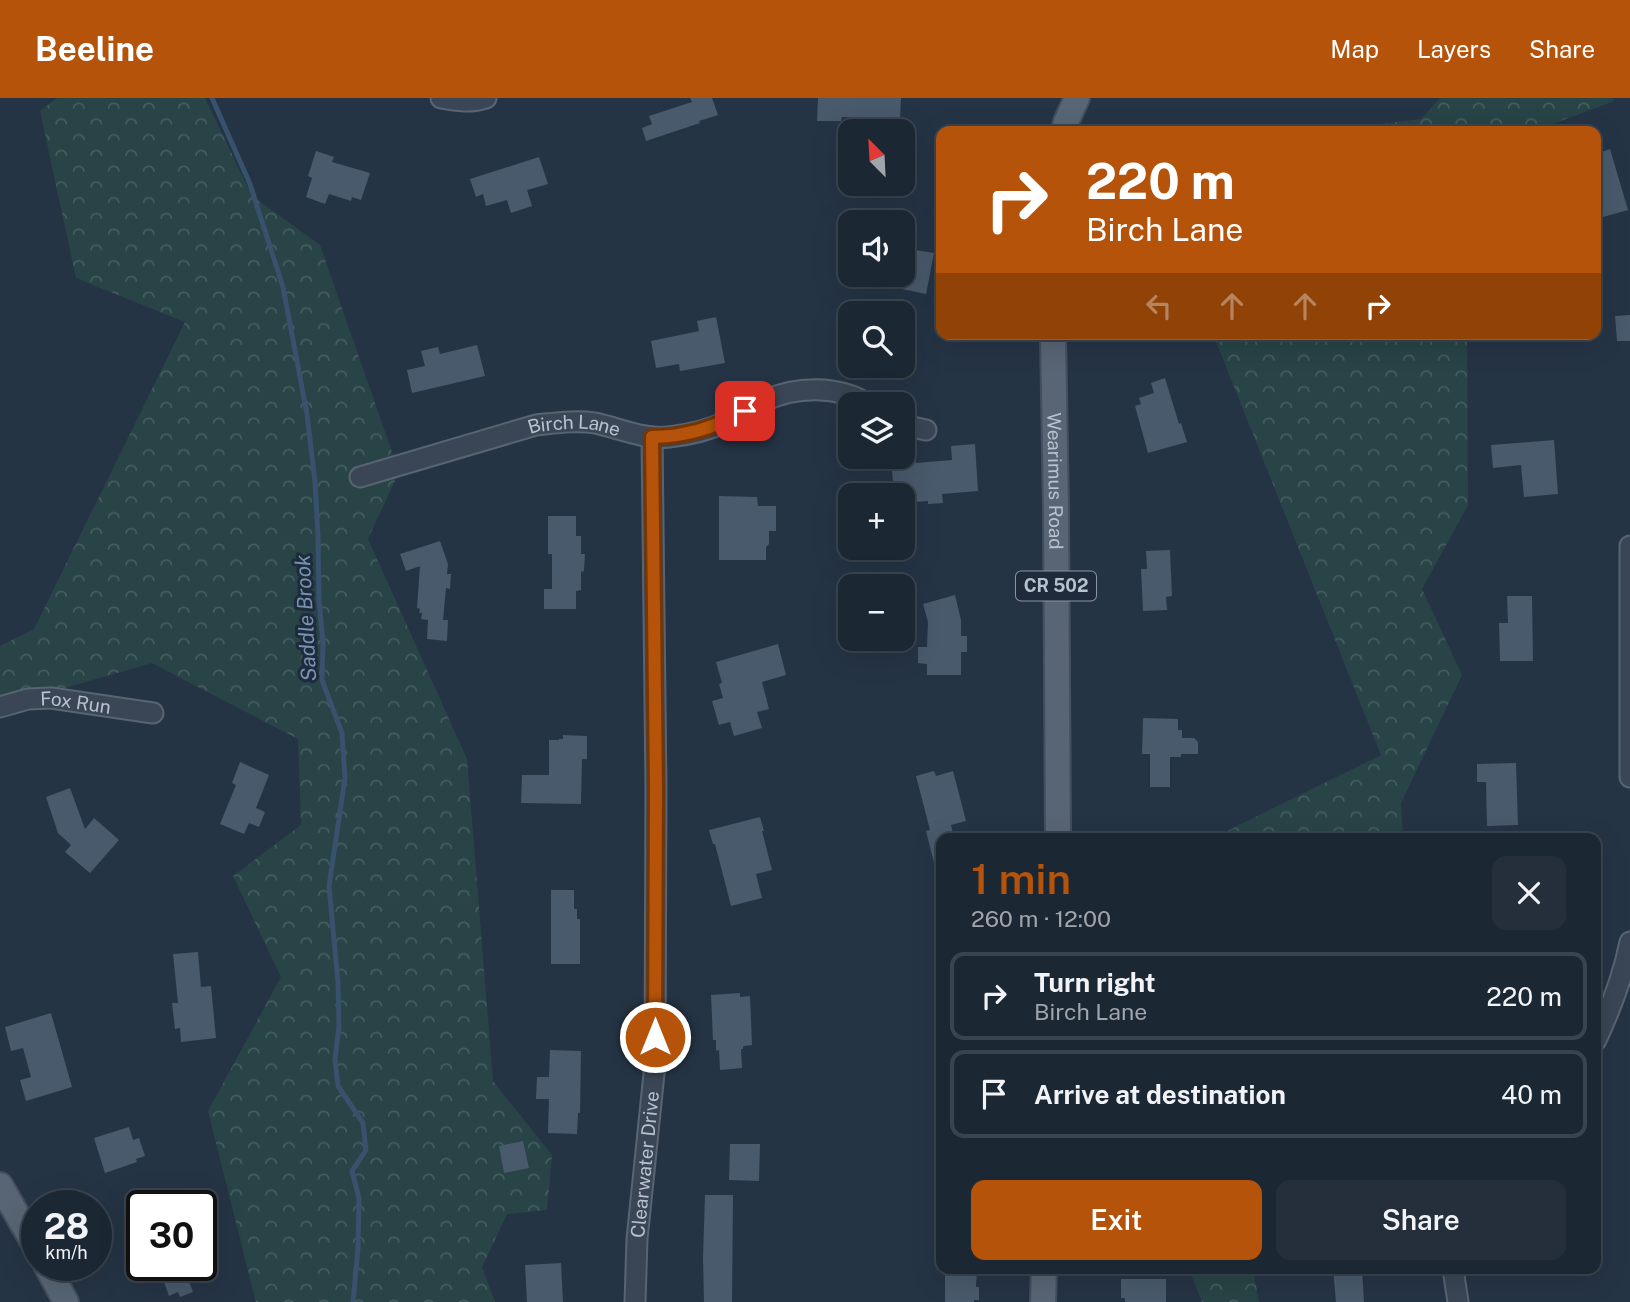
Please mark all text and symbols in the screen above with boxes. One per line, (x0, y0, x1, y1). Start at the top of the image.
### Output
text: Beeline (35, 30, 154, 68)
text: Map (1330, 35, 1379, 63)
text: Layers (1417, 35, 1491, 63)
text: Share (1529, 35, 1595, 63)
north arrow (838, 119, 915, 196)
map controls (838, 119, 915, 651)
text: 220 m (1086, 152, 1235, 210)
icon: right (971, 154, 1062, 245)
button: sound (838, 210, 915, 287)
text: Birch Lane (1086, 211, 1244, 248)
icon: left (1140, 287, 1178, 325)
icon: ahead (1213, 287, 1251, 325)
icon: ahead (1286, 287, 1324, 325)
icon: right (1359, 287, 1397, 325)
button: search (838, 301, 915, 378)
pin (715, 381, 775, 441)
icon: arrive (726, 392, 764, 430)
button: layers (838, 392, 915, 469)
street label: Birch Lane (525, 411, 623, 440)
street label: Wearimus Road (1043, 412, 1067, 550)
button: + (838, 483, 915, 560)
water label: Saddle Brook (290, 553, 321, 682)
road number: CR 502 (1016, 572, 1096, 600)
button: − (838, 574, 915, 651)
street label: Fox Run (40, 687, 112, 718)
text: 1 min (971, 854, 1071, 903)
button: close (1492, 856, 1566, 930)
text: 260 m · 12:00 (971, 905, 1111, 932)
text: Turn right (1034, 967, 1156, 998)
icon: right (975, 977, 1013, 1015)
text: 220 m (1486, 981, 1562, 1012)
text: Birch Lane (1034, 998, 1147, 1025)
position arrow (618, 1000, 692, 1074)
icon: arrive (975, 1075, 1013, 1113)
text: Arrive at destination (1034, 1079, 1286, 1110)
text: 40 m (1501, 1079, 1562, 1110)
street label: Clearwater Drive (626, 1090, 663, 1239)
button: Exit (971, 1180, 1262, 1260)
button: Share (1276, 1180, 1566, 1260)
speed limit sign: 30 (126, 1190, 217, 1281)
text: 28 (44, 1206, 89, 1247)
text: km/h (45, 1242, 88, 1263)

